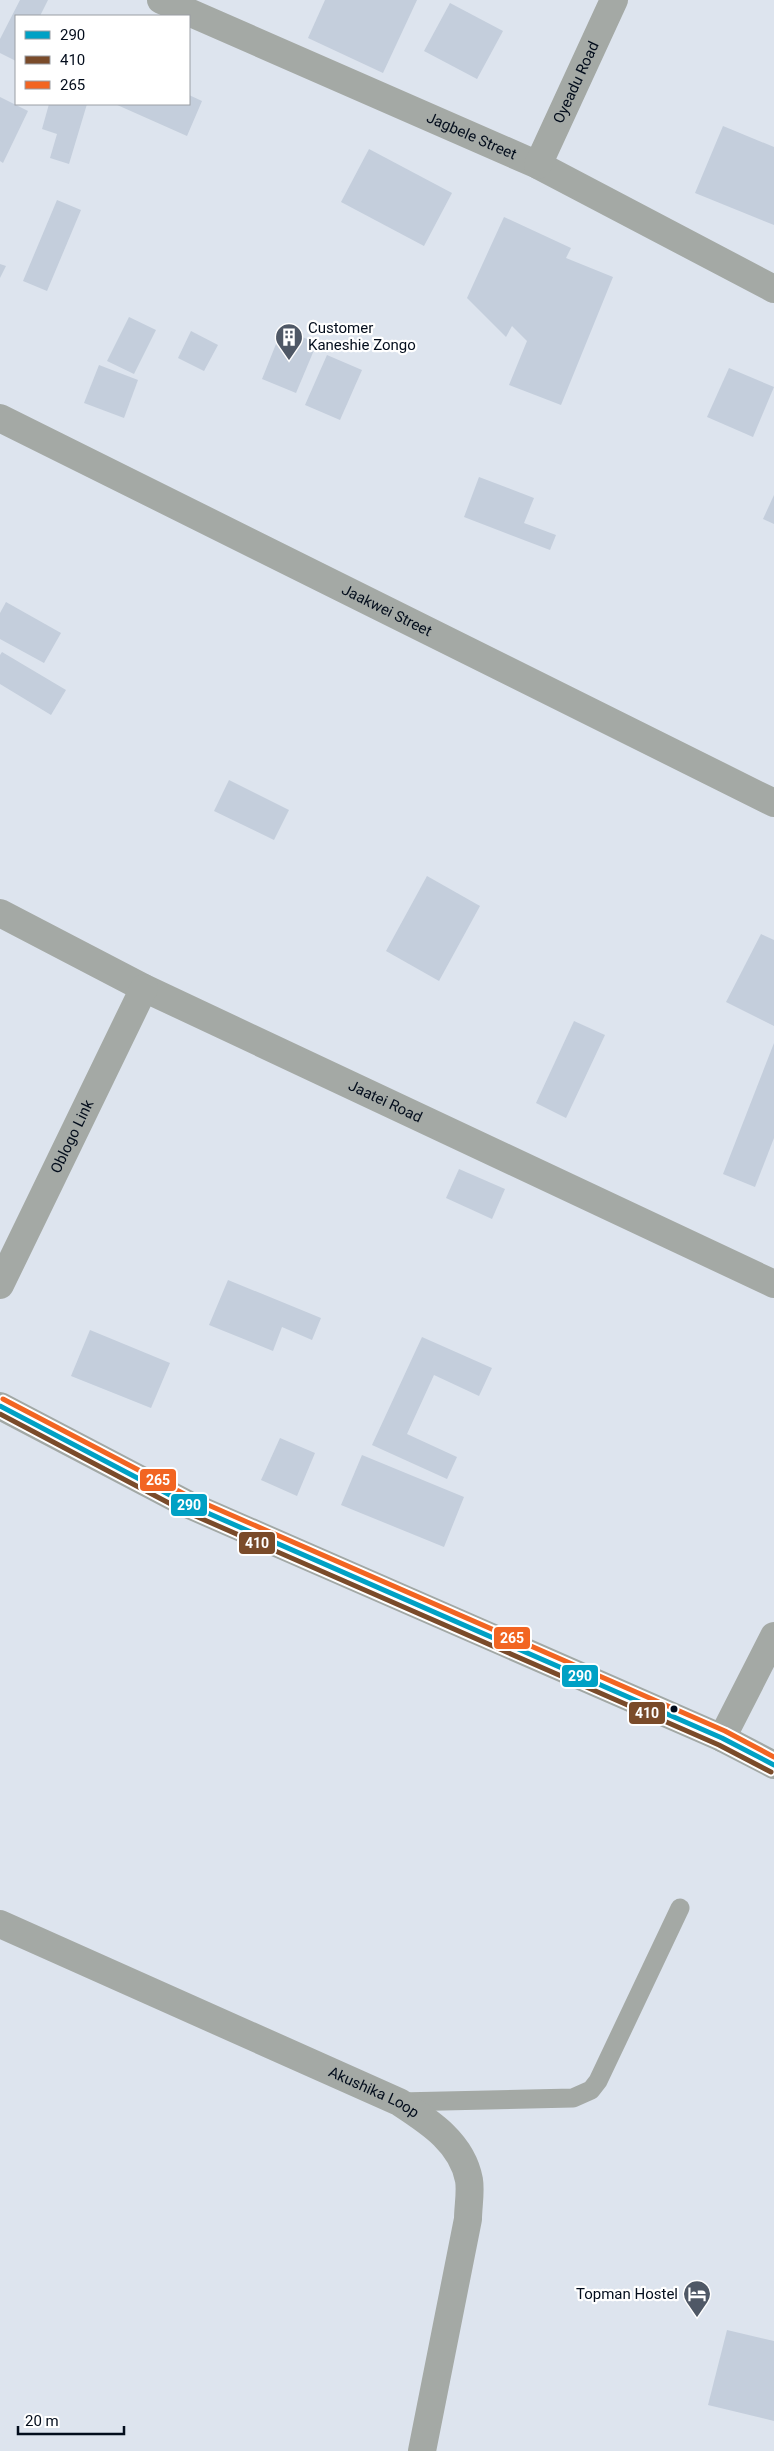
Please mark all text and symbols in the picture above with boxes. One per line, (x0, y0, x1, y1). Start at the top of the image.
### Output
legend (15, 15, 190, 105)
text: 290 (60, 26, 85, 44)
street label: Oyeadu Road (549, 38, 603, 126)
text: 410 (60, 51, 85, 69)
text: 265 (60, 76, 85, 94)
street label: Jagbele Street (424, 108, 519, 164)
place label: Customer Kaneshie Zongo (308, 319, 416, 354)
building icon: Customer Kaneshie Zongo (274, 322, 304, 361)
street label: Jaakwei Street (339, 580, 435, 640)
street label: Jaatei Road (346, 1076, 425, 1126)
street label: Oblogo Link (47, 1097, 98, 1176)
line badge: 265 (139, 1468, 177, 1492)
text: 265 (146, 1472, 170, 1488)
line badge: 290 (170, 1493, 208, 1517)
text: 290 (177, 1497, 201, 1513)
line badge: 410 (238, 1531, 276, 1555)
text: 410 (245, 1535, 269, 1551)
line badge: 265 (493, 1626, 531, 1650)
text: 265 (500, 1630, 524, 1646)
line badge: 290 (561, 1664, 599, 1688)
text: 290 (568, 1668, 592, 1684)
line badge: 410 (628, 1701, 666, 1725)
unlabelled marker (669, 1704, 679, 1714)
text: 410 (635, 1705, 659, 1721)
street label: Akushika Loop (326, 2063, 423, 2122)
hotel icon: Topman Hostel (682, 2279, 712, 2318)
place label: Topman Hostel (576, 2285, 678, 2303)
scale bar (18, 2404, 124, 2436)
text: 20 m (25, 2412, 59, 2430)

